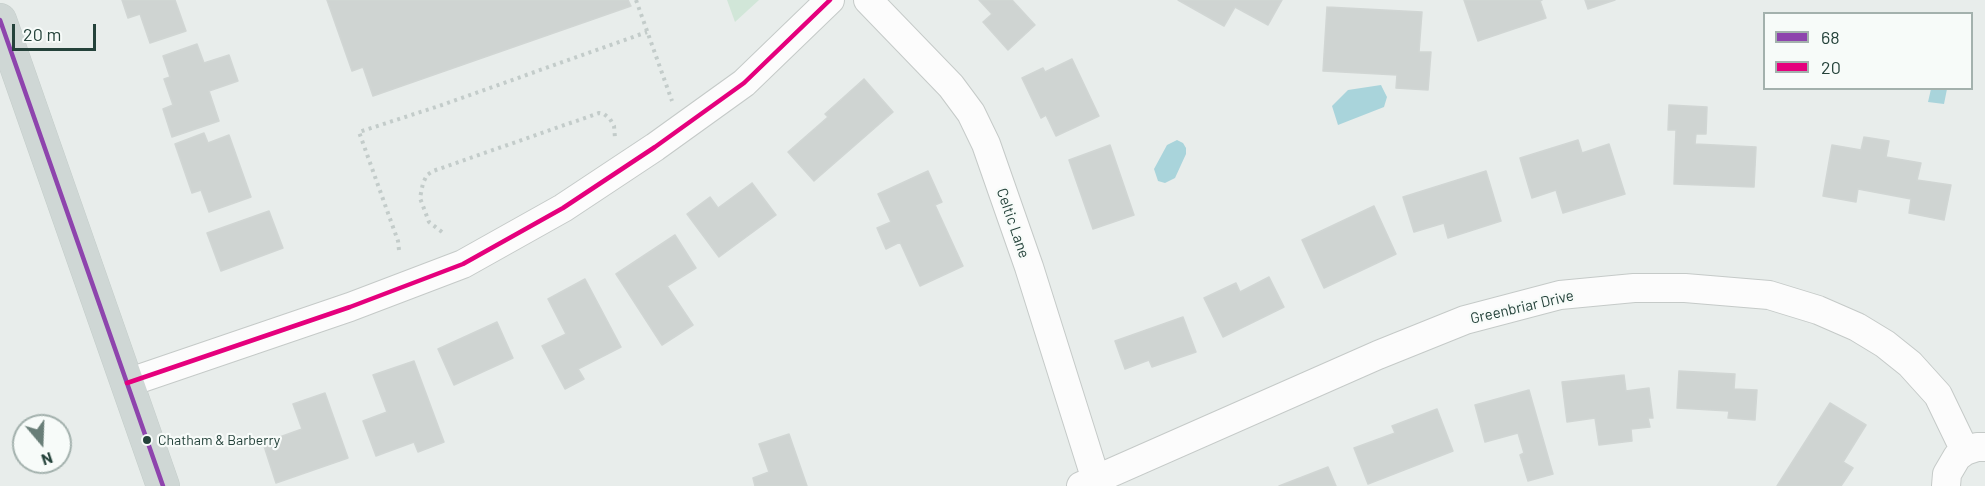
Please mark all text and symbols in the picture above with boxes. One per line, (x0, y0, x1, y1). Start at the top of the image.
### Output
scale bar (15, 12, 99, 50)
legend (1763, 12, 1973, 90)
text: 20 m (23, 23, 61, 45)
text: 68 (1821, 26, 1840, 48)
text: 20 (1821, 56, 1841, 78)
street label: Celtic Lane (993, 186, 1033, 260)
street label: Greenbriar Drive (1468, 286, 1576, 328)
north arrow (12, 414, 72, 474)
place label: Chatham & Barberry (158, 432, 280, 448)
marker: Chatham & Barberry (141, 434, 153, 446)
text: N (39, 449, 56, 470)

